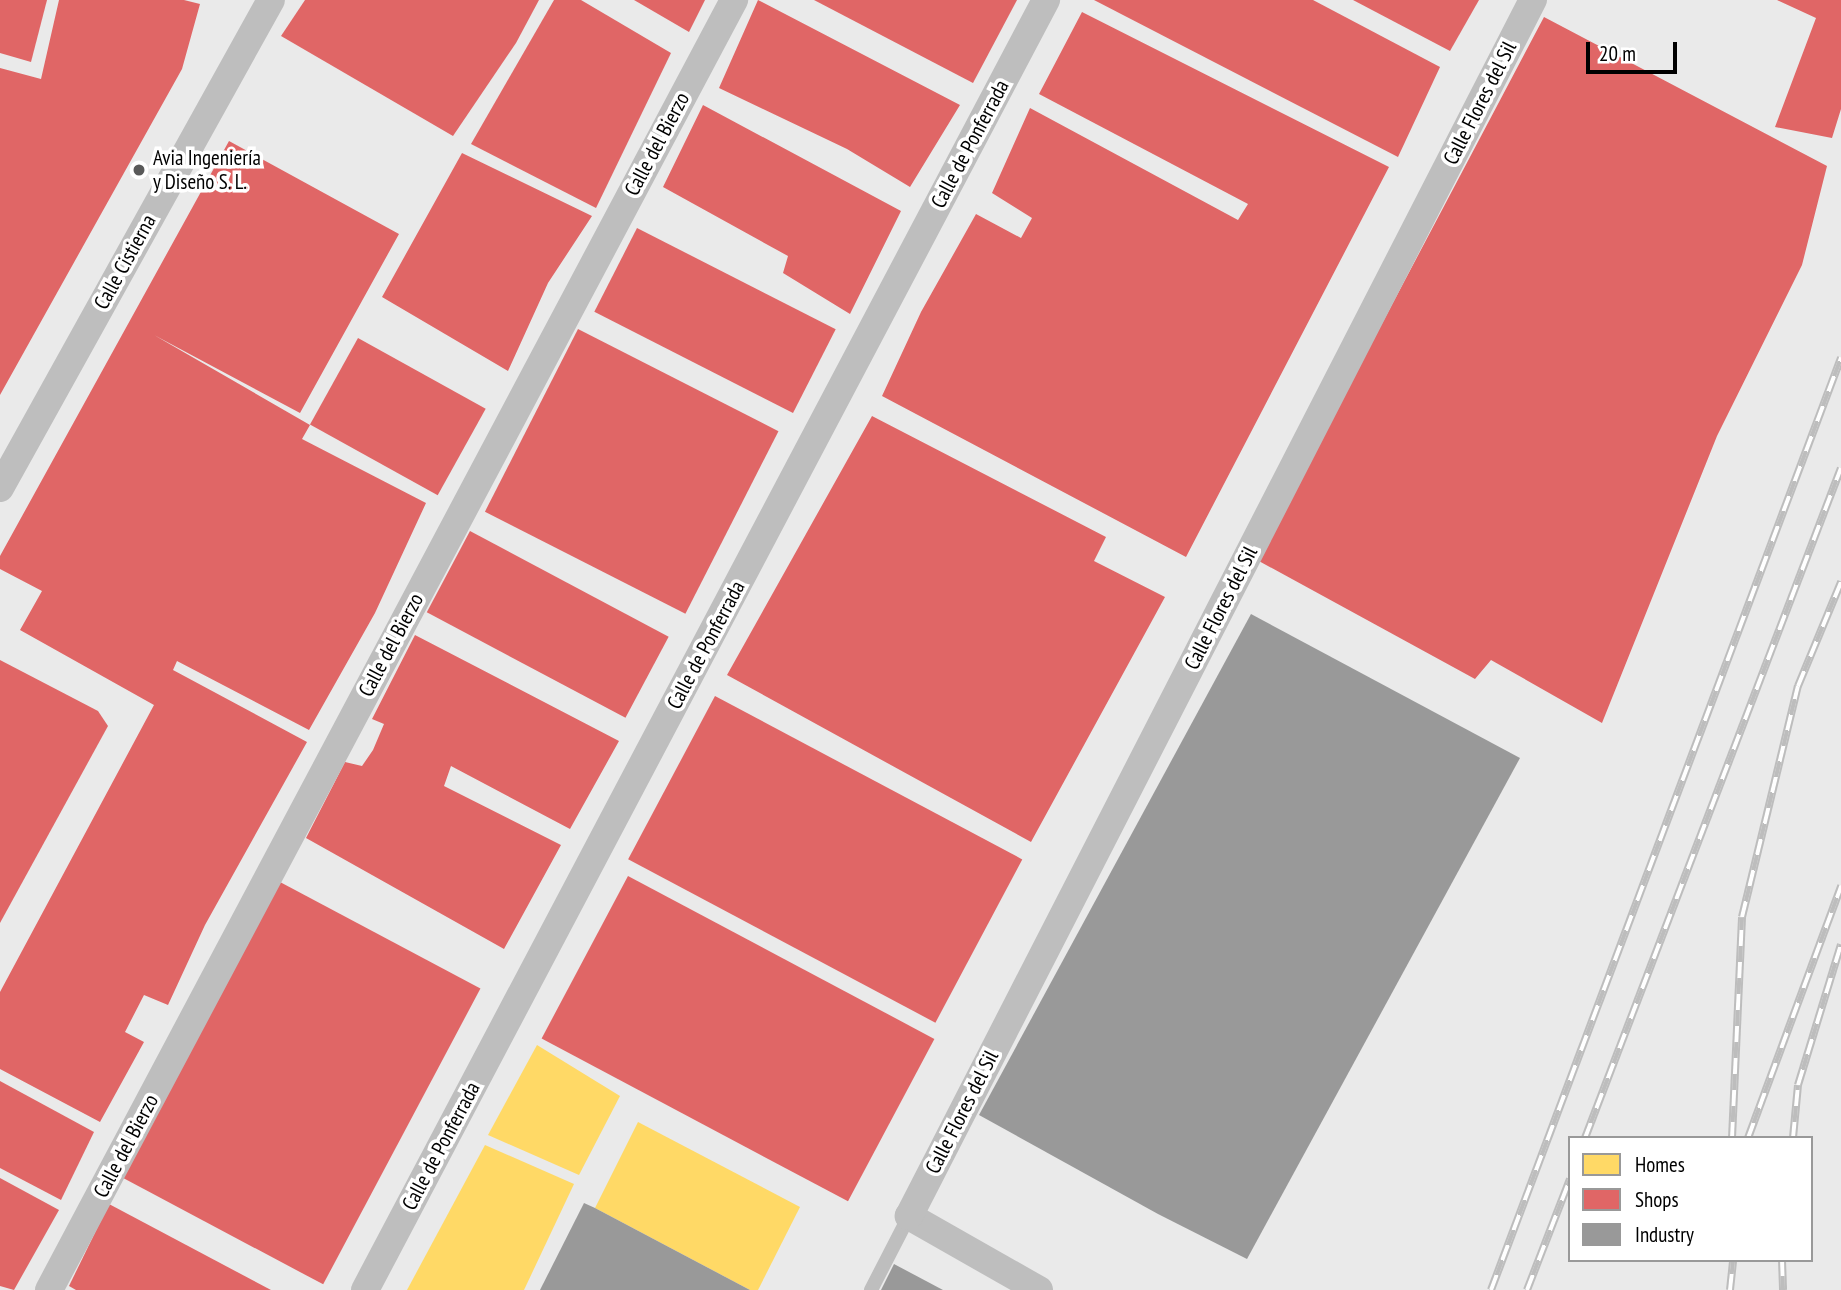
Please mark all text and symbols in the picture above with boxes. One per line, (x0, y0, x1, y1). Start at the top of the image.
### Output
scale bar (1589, 28, 1680, 72)
street label: Calle Flores del Sil (1438, 37, 1522, 169)
text: 20 m (1599, 40, 1636, 67)
street label: Calle de Ponferrada (926, 76, 1014, 212)
street label: Calle del Bierzo (619, 88, 695, 200)
place label: Avia Ingeniería y Diseño S. L. (153, 145, 261, 195)
marker: Avia Ingeniería y Diseño S. L. (131, 162, 147, 178)
street label: Calle Cistierna (89, 210, 161, 314)
street label: Calle Flores del Sil (1179, 542, 1263, 674)
street label: Calle de Ponferrada (662, 577, 750, 713)
street label: Calle del Bierzo (353, 589, 429, 701)
street label: Calle Flores del Sil (920, 1046, 1004, 1178)
street label: Calle de Ponferrada (397, 1078, 485, 1214)
street label: Calle del Bierzo (88, 1090, 164, 1202)
legend (1568, 1136, 1813, 1262)
text: Homes (1635, 1151, 1685, 1178)
text: Shops (1635, 1186, 1679, 1213)
text: Industry (1635, 1221, 1694, 1248)

